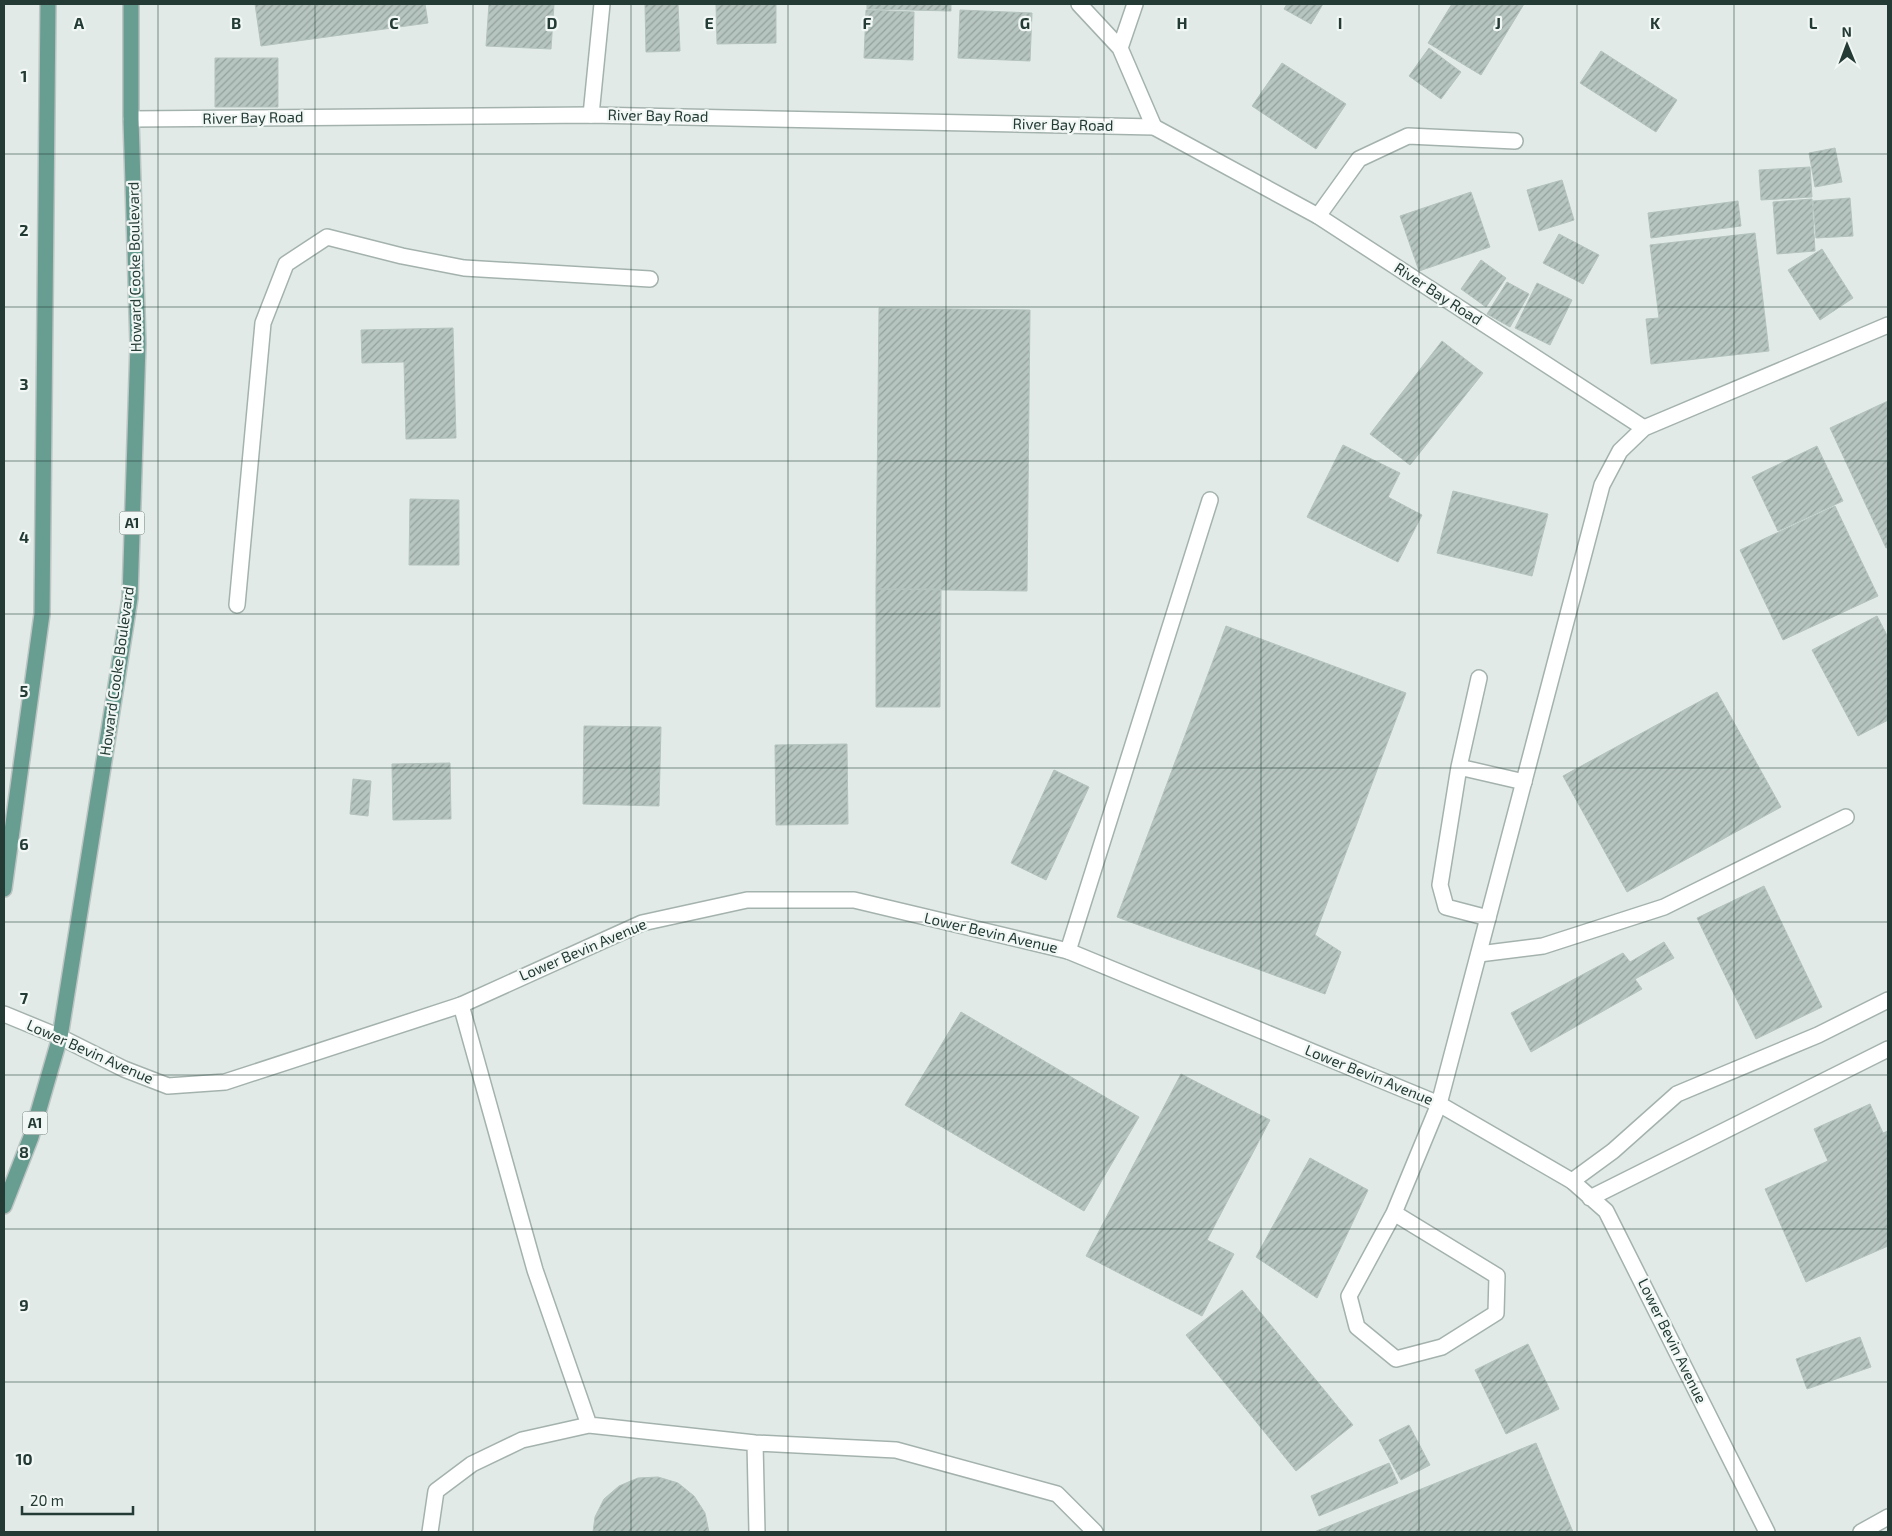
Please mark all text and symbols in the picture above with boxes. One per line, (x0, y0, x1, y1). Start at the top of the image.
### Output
text: A (74, 13, 85, 32)
text: B (231, 13, 241, 32)
text: C (389, 13, 399, 32)
text: D (547, 13, 558, 32)
text: E (704, 13, 714, 32)
text: F (863, 13, 872, 32)
text: G (1020, 13, 1030, 32)
text: H (1176, 13, 1188, 32)
text: I (1338, 13, 1342, 32)
text: J (1495, 13, 1501, 32)
text: K (1650, 13, 1661, 32)
text: L (1809, 13, 1818, 32)
north arrow (1822, 20, 1872, 70)
text: N (1842, 23, 1852, 40)
text: 1 (21, 66, 27, 85)
street label: River Bay Road (607, 105, 709, 125)
street label: River Bay Road (202, 107, 304, 127)
street label: River Bay Road (1012, 114, 1114, 134)
street label: Howard Cooke Boulevard (124, 182, 144, 352)
text: 2 (19, 220, 29, 239)
street label: River Bay Road (1391, 258, 1486, 328)
text: 3 (19, 374, 29, 393)
road number: A1 (120, 512, 144, 534)
text: 4 (19, 527, 29, 546)
street label: Howard Cooke Boulevard (95, 585, 137, 757)
text: 5 (20, 681, 29, 700)
text: 6 (19, 834, 29, 853)
street label: Lower Bevin Avenue (923, 908, 1060, 956)
street label: Lower Bevin Avenue (516, 914, 649, 984)
text: 7 (20, 988, 29, 1007)
street label: Lower Bevin Avenue (24, 1015, 156, 1087)
street label: Lower Bevin Avenue (1303, 1040, 1436, 1108)
road number: A1 (22, 1112, 48, 1134)
text: 8 (19, 1142, 29, 1161)
street label: Lower Bevin Avenue (1635, 1275, 1711, 1406)
text: 9 (19, 1295, 29, 1314)
text: 10 (15, 1449, 33, 1468)
scale bar (22, 1484, 134, 1516)
text: 20 m (30, 1491, 64, 1509)

